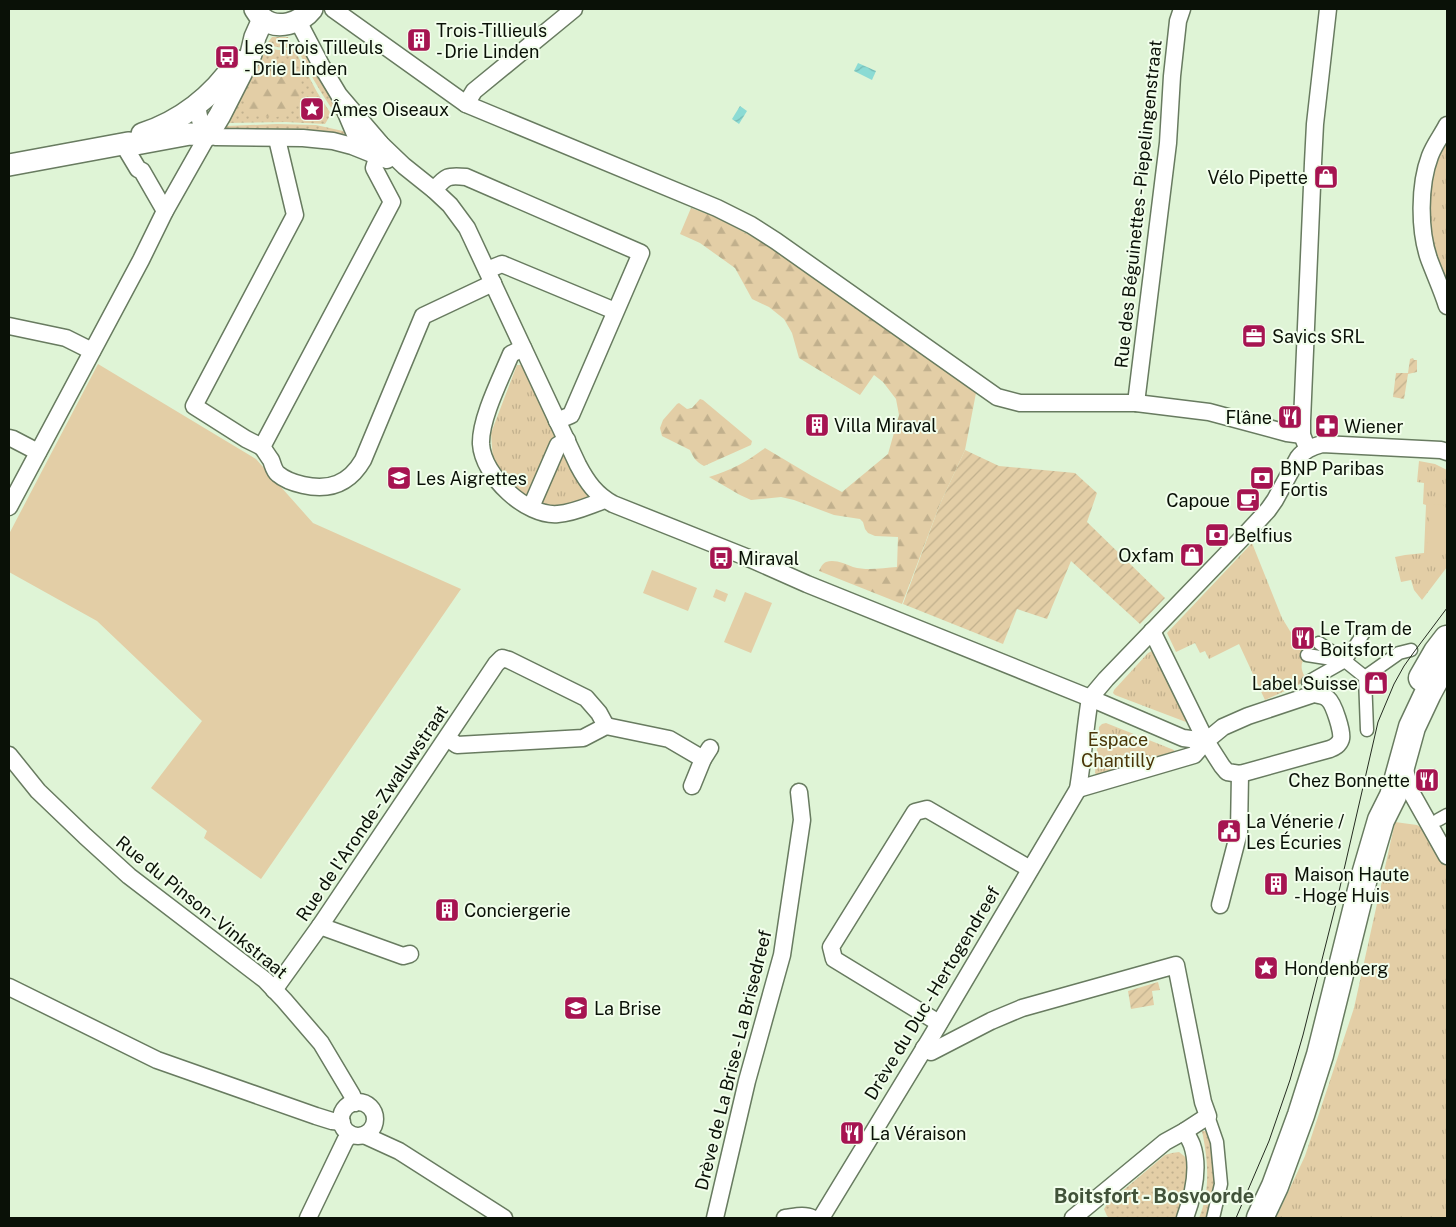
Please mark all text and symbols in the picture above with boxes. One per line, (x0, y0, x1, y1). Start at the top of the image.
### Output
place label: Trois-Tillieuls - Drie Linden (436, 20, 547, 62)
building icon: Trois-Tillieuls - Drie Linden (406, 27, 432, 53)
place label: Les Trois Tilleuls - Drie Linden (244, 37, 383, 79)
street label: Rue des Béguinettes - Piepelingenstraat (1110, 39, 1166, 369)
bus stop icon: Les Trois Tilleuls - Drie Linden (214, 44, 240, 70)
place icon: Âmes Oiseaux (299, 96, 325, 122)
place label: Âmes Oiseaux (330, 99, 449, 120)
shop icon: Vélo Pipette (1313, 164, 1339, 190)
place label: Vélo Pipette (1207, 167, 1308, 188)
office icon: Savics SRL (1241, 323, 1267, 349)
place label: Savics SRL (1272, 326, 1365, 347)
restaurant icon: Flâne (1277, 404, 1303, 430)
place label: Flâne (1225, 407, 1272, 428)
building icon: Villa Miraval (804, 412, 830, 438)
pharmacy icon: Wiener (1314, 413, 1340, 439)
place label: Villa Miraval (834, 415, 937, 436)
place label: Wiener (1344, 416, 1403, 437)
place label: BNP Paribas Fortis (1280, 458, 1384, 500)
school or university icon: Les Aigrettes (386, 465, 412, 491)
bank icon: BNP Paribas Fortis (1249, 465, 1275, 491)
place label: Les Aigrettes (416, 468, 527, 489)
cafe icon: Capoue (1235, 487, 1261, 513)
place label: Capoue (1166, 490, 1230, 511)
bank icon: Belfius (1204, 522, 1230, 548)
place label: Belfius (1234, 525, 1292, 546)
shop icon: Oxfam (1179, 542, 1205, 568)
bus stop icon: Miraval (708, 545, 734, 571)
place label: Oxfam (1118, 545, 1174, 566)
place label: Miraval (738, 548, 799, 569)
place label: Le Tram de Boitsfort (1320, 618, 1412, 660)
restaurant icon: Le Tram de Boitsfort (1290, 625, 1316, 651)
shop icon: Label Suisse (1363, 670, 1389, 696)
place label: Label Suisse (1252, 673, 1358, 694)
street label: Rue de l'Aronde - Zwaluwstraat (292, 701, 452, 925)
park label: Espace Chantilly (1081, 729, 1155, 771)
restaurant icon: Chez Bonnette (1414, 767, 1440, 793)
place label: Chez Bonnette (1288, 770, 1410, 791)
place label: La Vénerie / Les Écuries (1246, 811, 1345, 853)
public building icon: La Vénerie / Les Écuries (1216, 818, 1242, 844)
street label: Rue du Pinson - Vinkstraat (112, 831, 292, 983)
place label: Maison Haute - Hoge Huis (1294, 864, 1409, 906)
building icon: Maison Haute - Hoge Huis (1263, 871, 1289, 897)
street label: Drève du Duc - Hertogendreef (860, 883, 1004, 1103)
building icon: Conciergerie (434, 897, 460, 923)
place label: Conciergerie (464, 900, 571, 921)
street label: Drève de La Brise - La Brisedreef (690, 928, 776, 1192)
place icon: Hondenberg (1253, 955, 1279, 981)
place label: Hondenberg (1284, 958, 1388, 979)
school or university icon: La Brise (563, 995, 589, 1021)
place label: La Brise (594, 998, 661, 1019)
restaurant icon: La Véraison (839, 1120, 865, 1146)
place label: La Véraison (870, 1123, 966, 1144)
district label: Boitsfort - Bosvoorde (1054, 1184, 1254, 1208)

